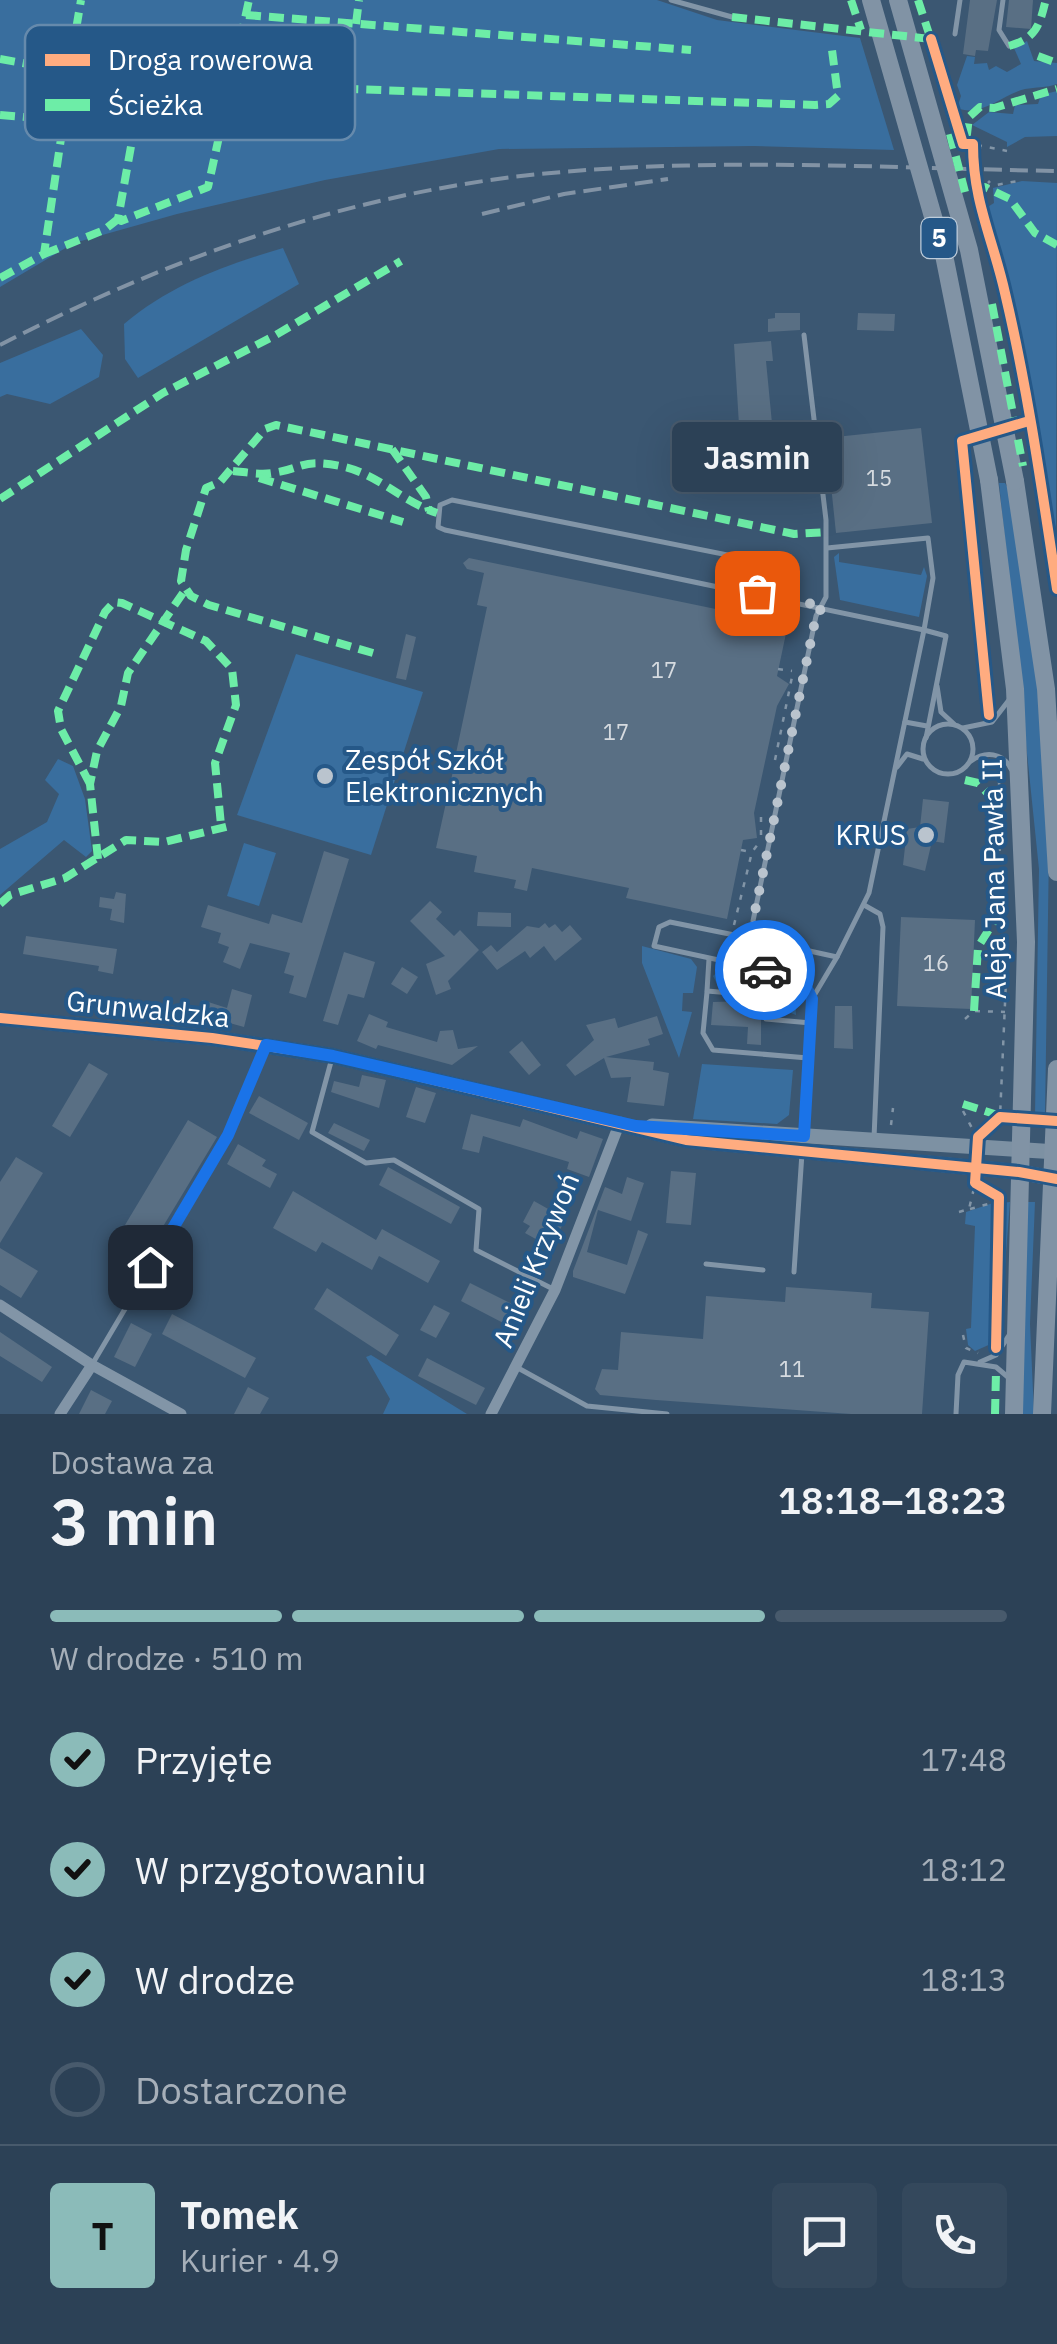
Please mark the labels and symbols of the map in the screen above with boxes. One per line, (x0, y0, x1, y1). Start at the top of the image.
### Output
legend (25, 25, 355, 140)
text: Droga rowerowa (108, 41, 313, 78)
text: Ścieżka (108, 86, 203, 123)
road number: 5 (922, 218, 956, 258)
callout: Jasmin (672, 423, 842, 493)
house number: 15 (866, 463, 892, 492)
pin (715, 551, 800, 636)
house number: 17 (651, 655, 677, 684)
house number: 17 (603, 717, 629, 746)
place label: Zespół Szkół Elektronicznych (345, 741, 544, 810)
street label: Aleja Jana Pawła II (973, 758, 1014, 1000)
marker: Zespół Szkół Elektronicznych (314, 765, 336, 787)
place label: KRUS (835, 816, 906, 853)
marker: KRUS (915, 824, 937, 846)
courier (715, 920, 815, 1020)
house number: 16 (923, 948, 949, 977)
street label: Grunwaldzka (65, 982, 232, 1035)
street label: Anieli Krzywoń (484, 1167, 587, 1353)
pin (108, 1225, 193, 1310)
house number: 11 (779, 1354, 805, 1383)

